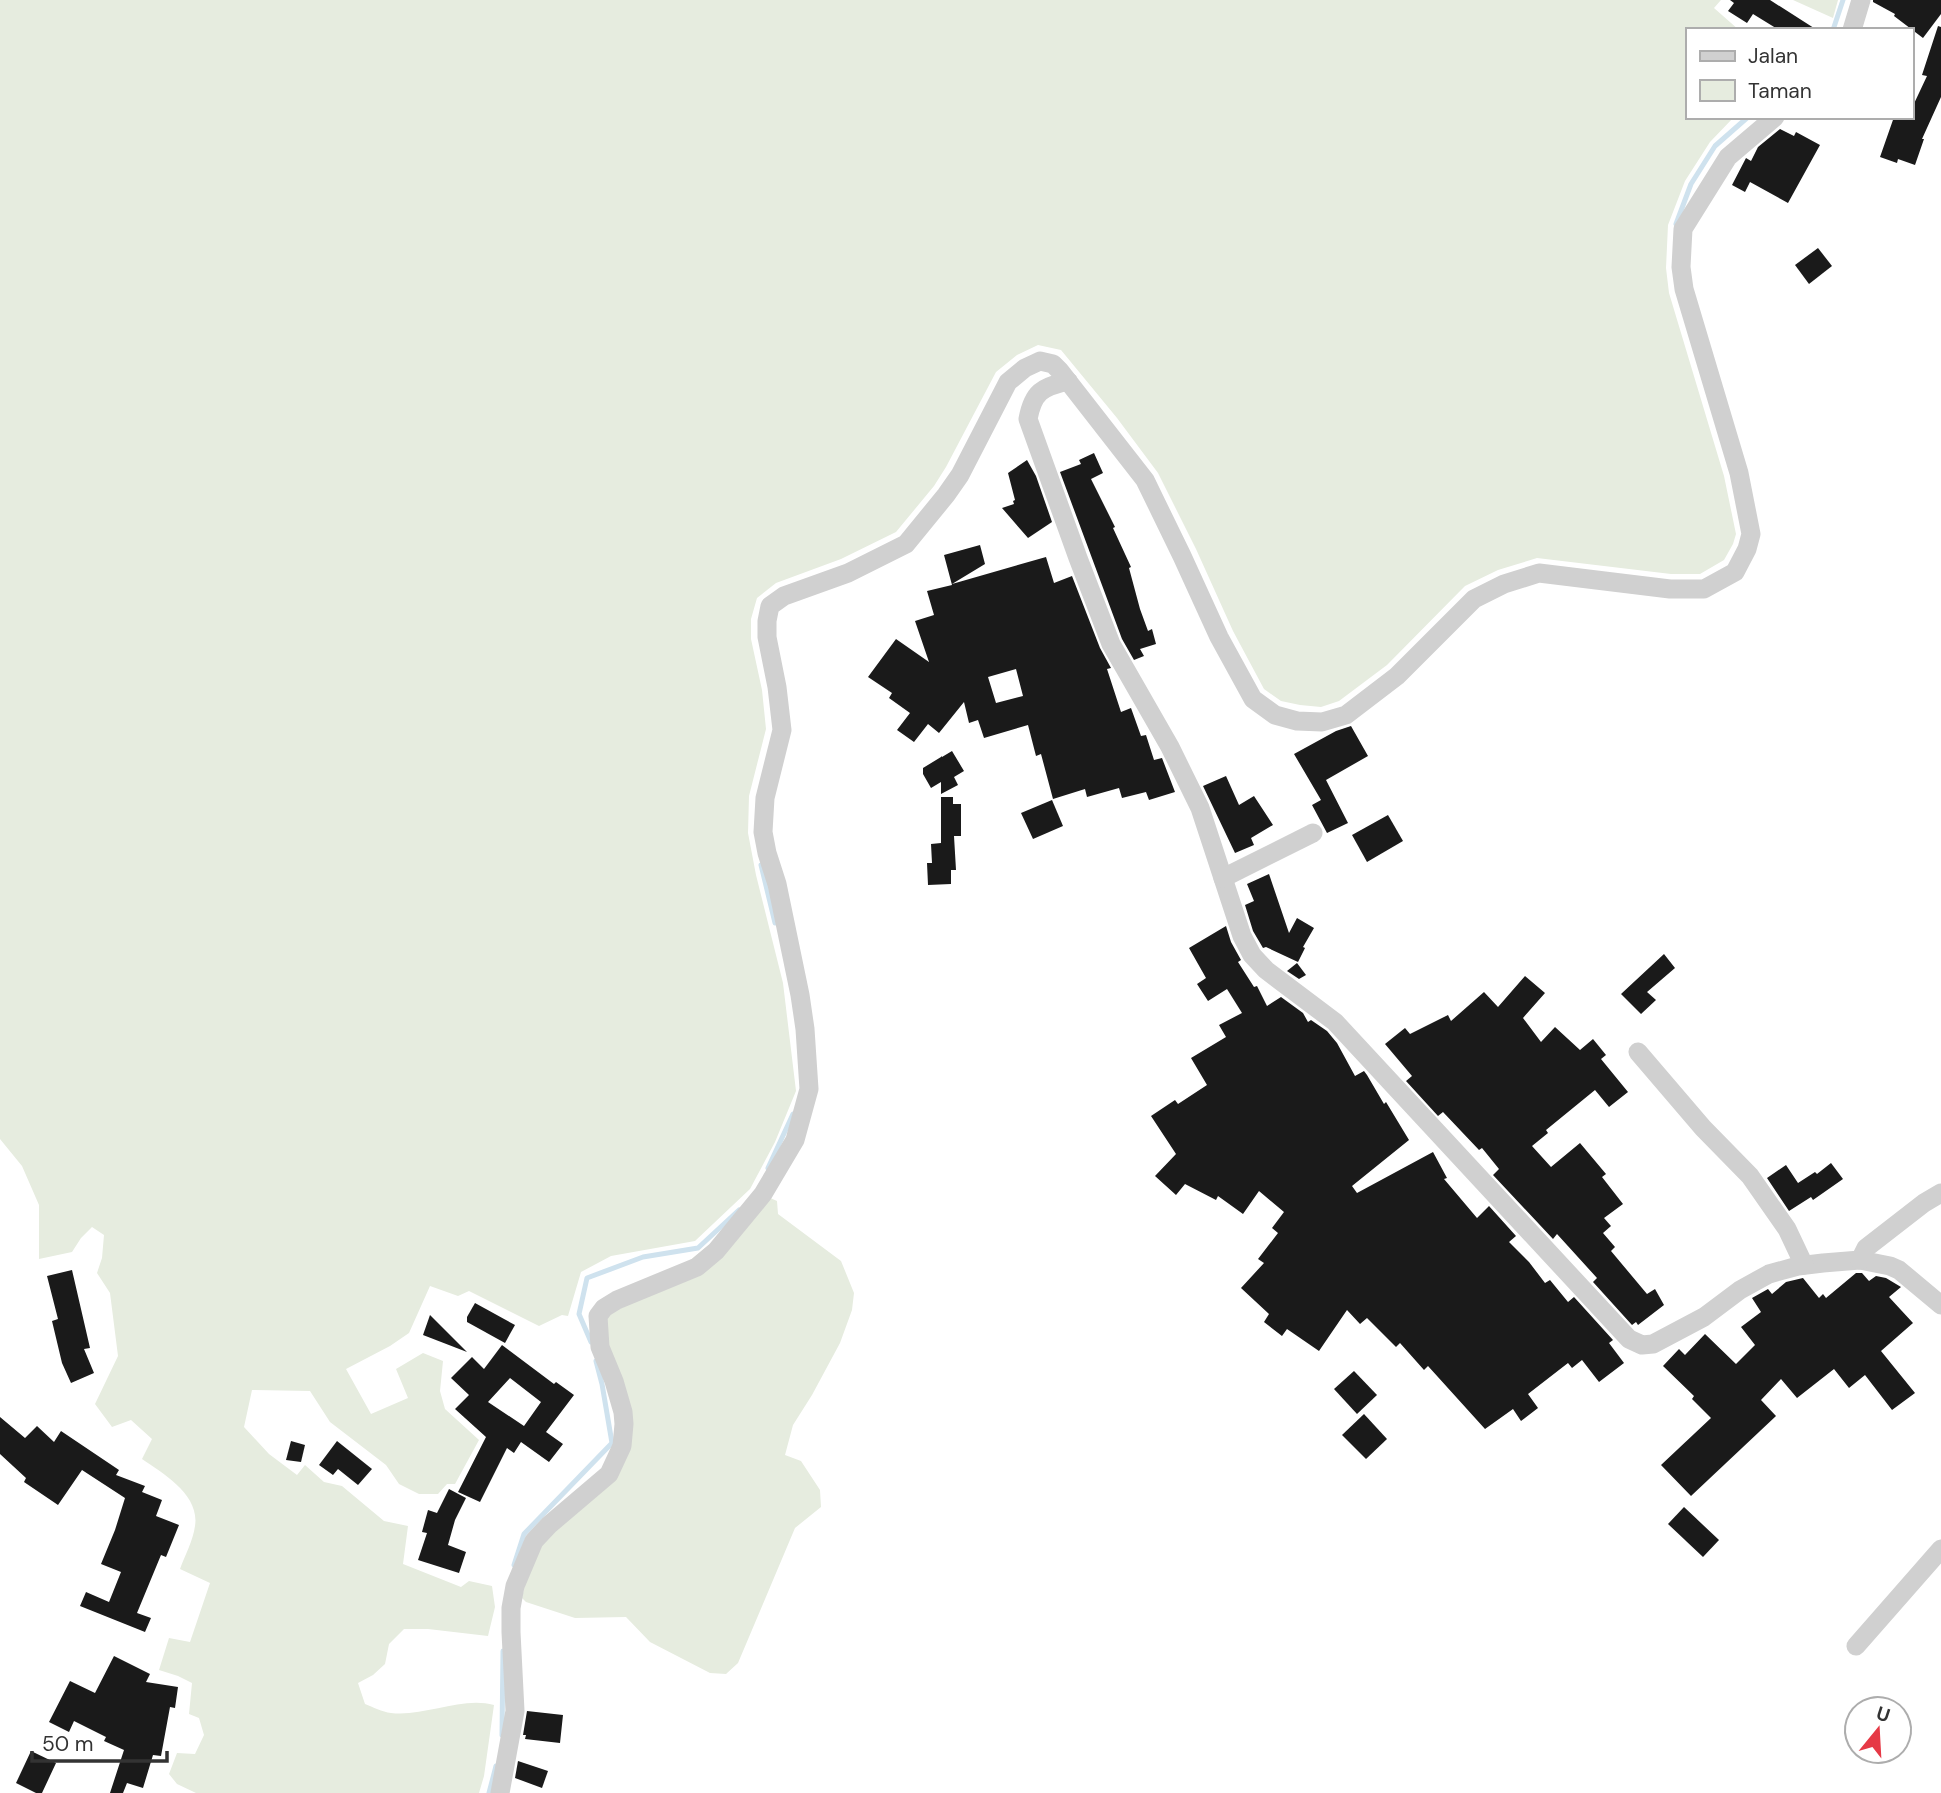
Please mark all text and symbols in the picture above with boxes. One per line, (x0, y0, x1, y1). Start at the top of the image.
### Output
legend (1686, 28, 1913, 119)
text: Jalan (1748, 42, 1798, 70)
text: Taman (1748, 77, 1812, 105)
north arrow (1843, 1695, 1913, 1765)
text: U (1873, 1700, 1893, 1728)
scale bar (32, 1720, 166, 1764)
text: 50 m (42, 1730, 93, 1758)

